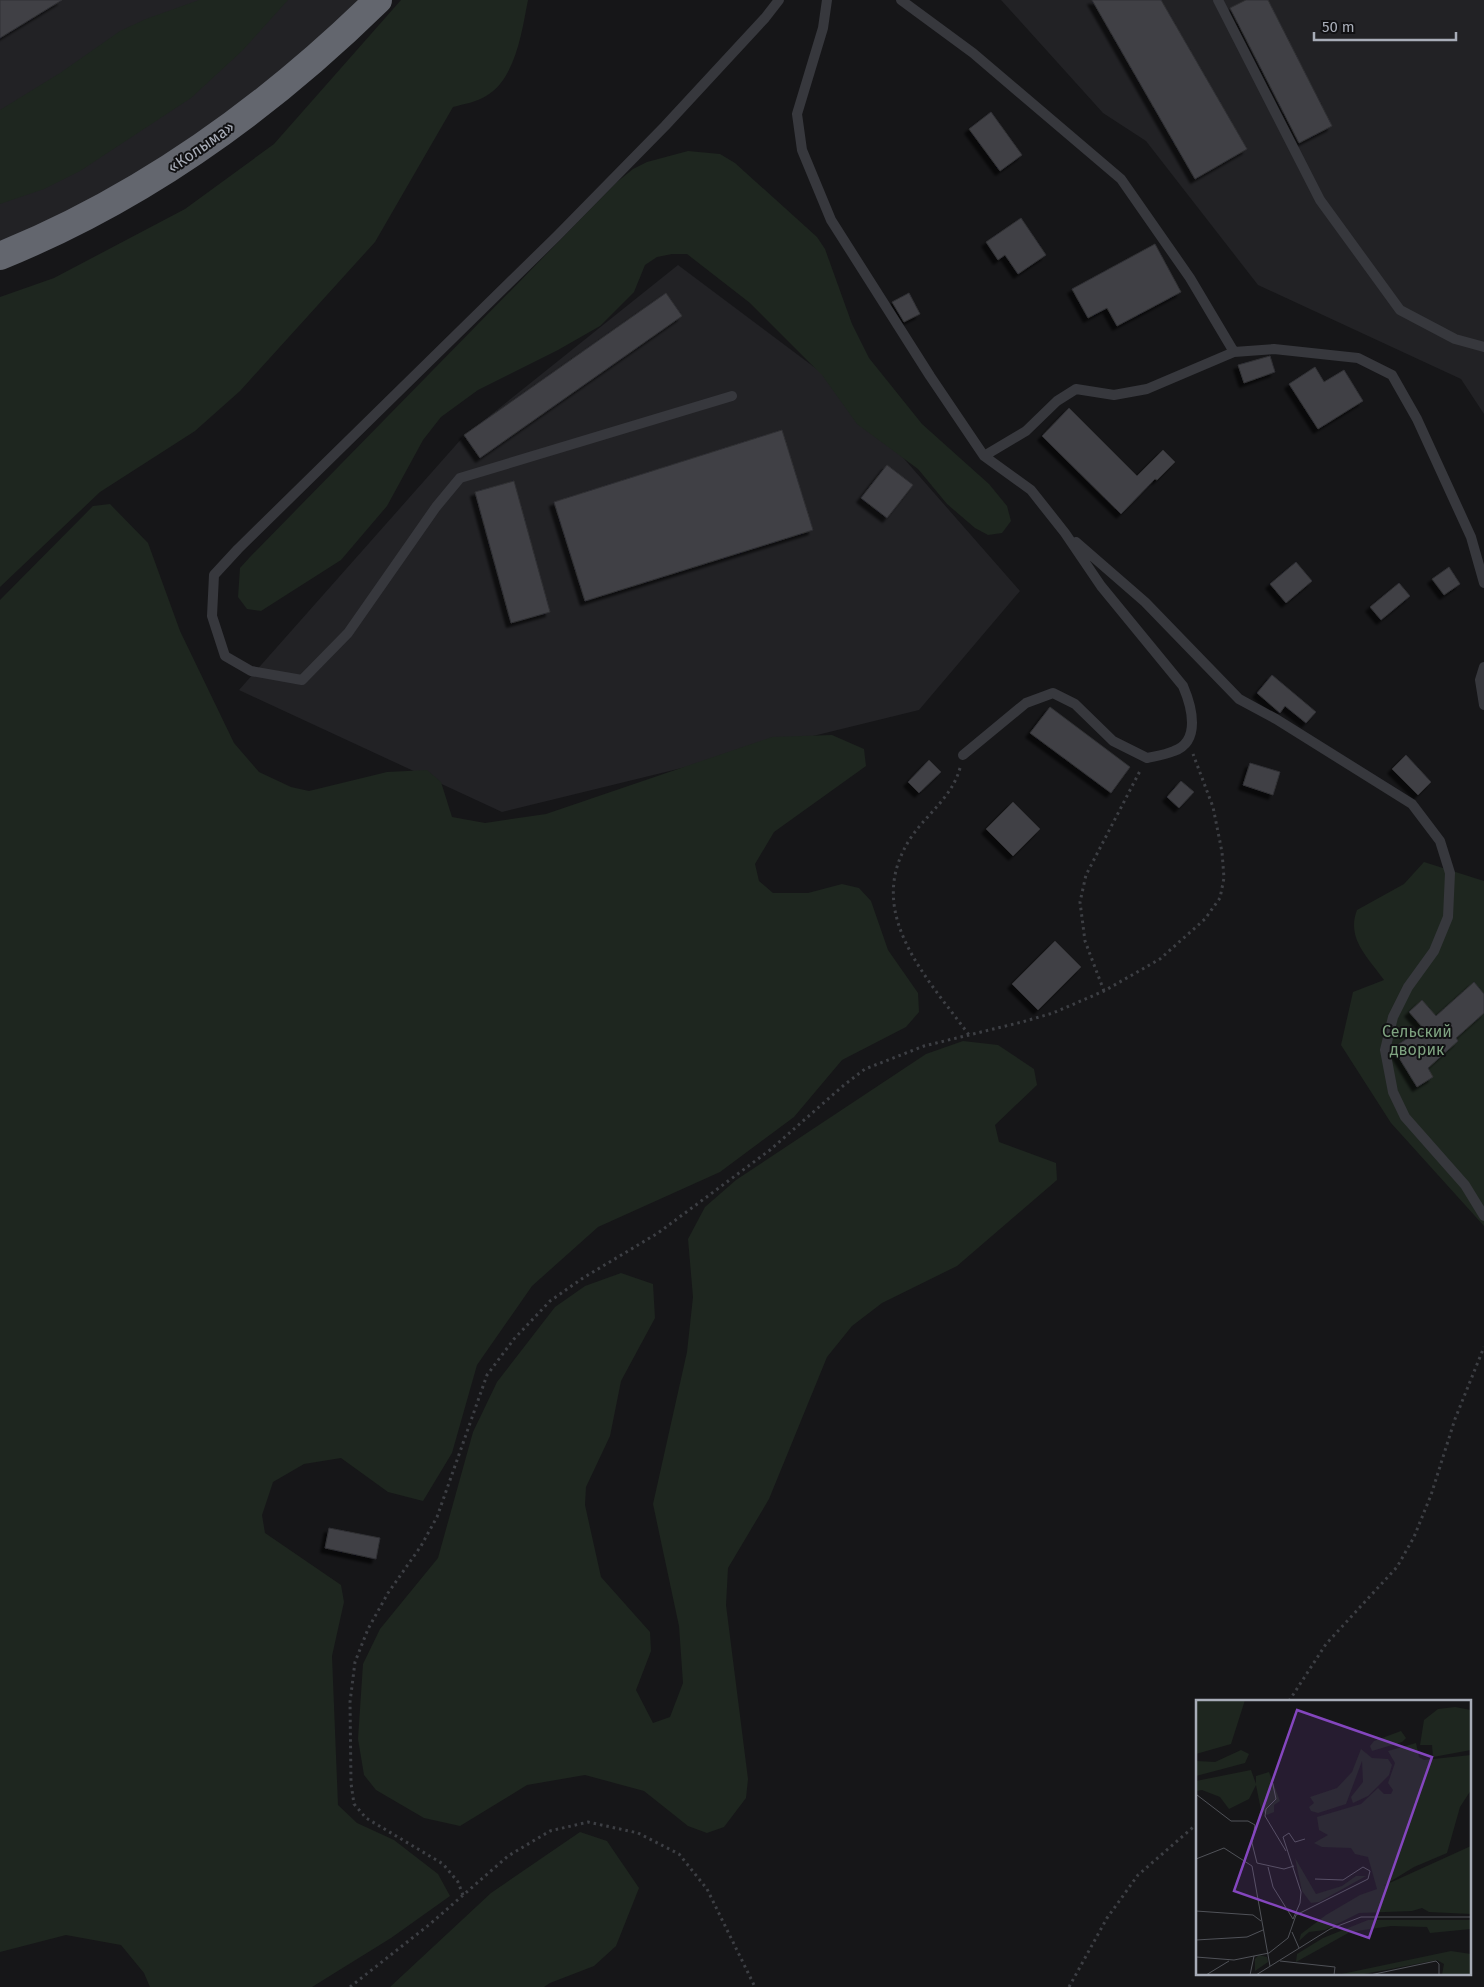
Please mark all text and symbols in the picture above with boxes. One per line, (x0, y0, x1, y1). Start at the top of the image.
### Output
scale bar (1314, 10, 1456, 42)
text: 50 m (1322, 18, 1355, 36)
street label: «Колыма» (164, 117, 238, 177)
park label: Сельский дворик (1382, 1022, 1452, 1059)
inset map (1196, 1700, 1472, 1974)

